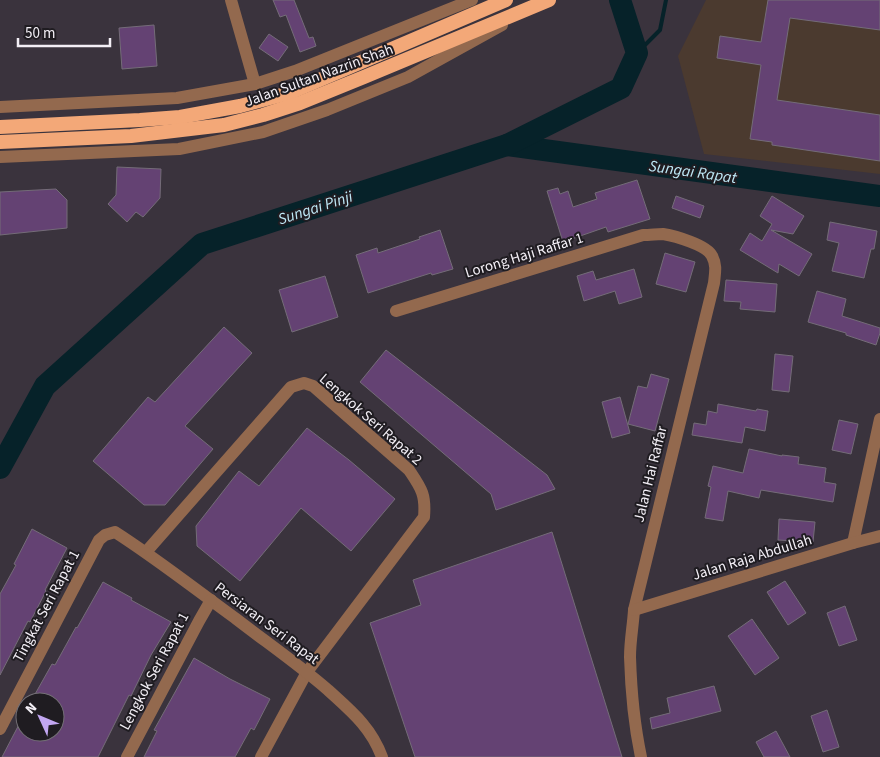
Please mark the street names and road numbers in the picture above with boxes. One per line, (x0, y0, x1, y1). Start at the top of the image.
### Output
street label: Jalan Sultan Nazrin Shah (242, 39, 396, 112)
street label: Lorong Haji Raffar 1 (462, 228, 586, 283)
street label: Lengkok Seri Rapat 2 (315, 369, 427, 470)
street label: Jalan Hai Raffar (628, 423, 673, 524)
street label: Jalan Raja Abdullah (690, 529, 814, 586)
street label: Tingkat Seri Rapat 1 (8, 546, 85, 666)
street label: Persiaran Seri Rapat (210, 577, 323, 670)
street label: Lengkok Seri Rapat 1 (115, 609, 194, 734)

